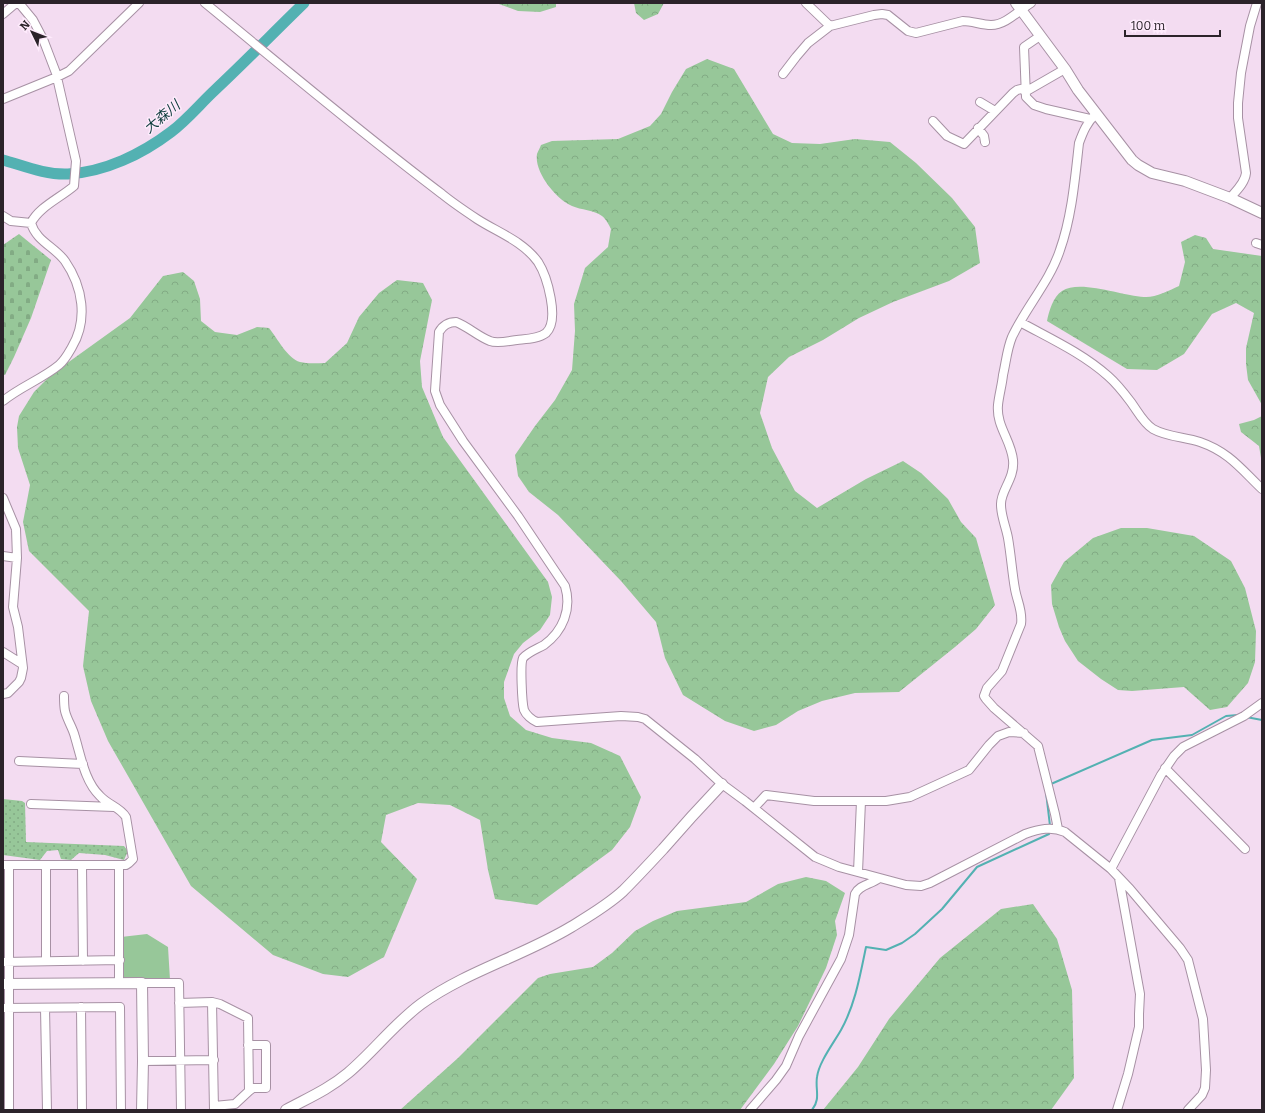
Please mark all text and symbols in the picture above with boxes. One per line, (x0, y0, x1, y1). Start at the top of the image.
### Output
north arrow (12, 12, 52, 52)
scale bar (1125, 12, 1220, 38)
text: N (17, 18, 33, 33)
text: 100 m (1131, 19, 1166, 33)
water label: 大森川 (140, 96, 185, 137)

